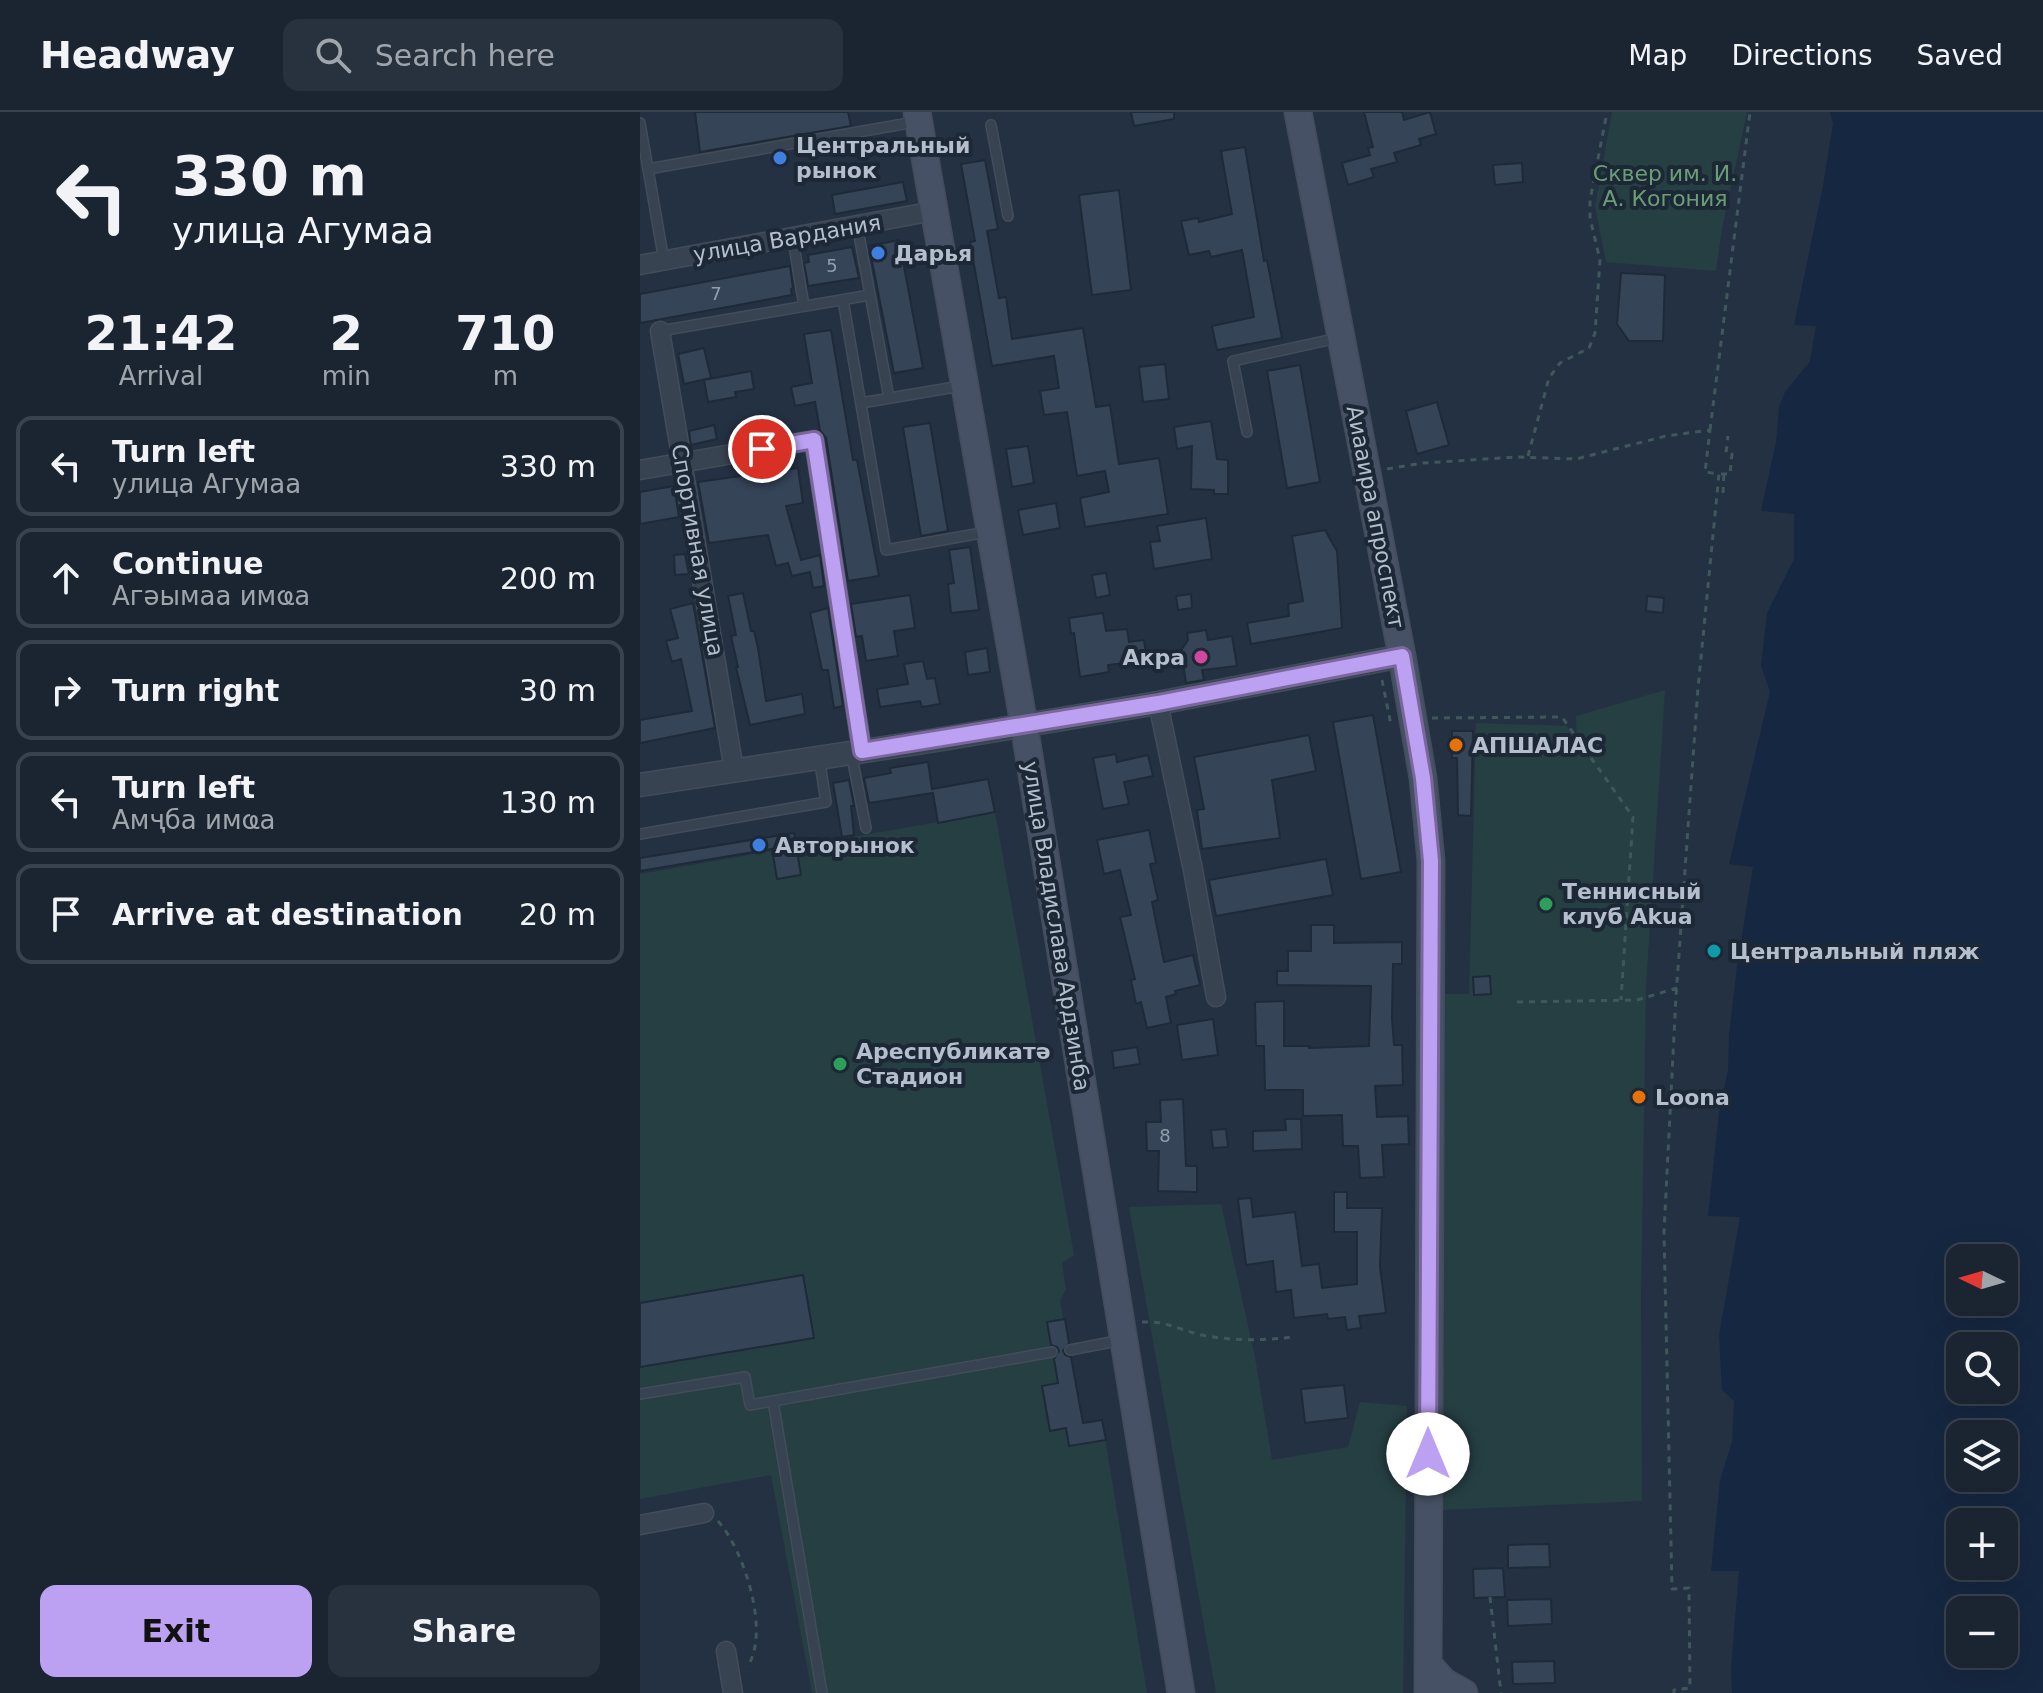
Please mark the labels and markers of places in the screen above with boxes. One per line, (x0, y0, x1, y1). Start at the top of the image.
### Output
place label: Центральный рынок (796, 133, 970, 183)
marker: Центральный рынок (771, 149, 789, 167)
place label: Дарья (894, 241, 972, 266)
marker: Дарья (869, 244, 887, 262)
pin (728, 415, 796, 483)
place label: Акра (1122, 645, 1185, 670)
marker: Акра (1192, 648, 1210, 666)
place label: АПШАЛАС (1472, 733, 1603, 758)
marker: АПШАЛАС (1447, 736, 1465, 754)
place label: Авторынок (775, 833, 915, 858)
marker: Авторынок (750, 836, 768, 854)
place label: Теннисный клуб Akua (1562, 879, 1701, 929)
marker: Теннисный клуб Akua (1537, 895, 1555, 913)
place label: Центральный пляж (1730, 939, 1980, 964)
marker: Центральный пляж (1705, 942, 1723, 960)
place label: Ареспубликатә Стадион (856, 1039, 1051, 1089)
marker: Ареспубликатә Стадион (831, 1055, 849, 1073)
place label: Loona (1655, 1085, 1730, 1110)
marker: Loona (1630, 1088, 1648, 1106)

